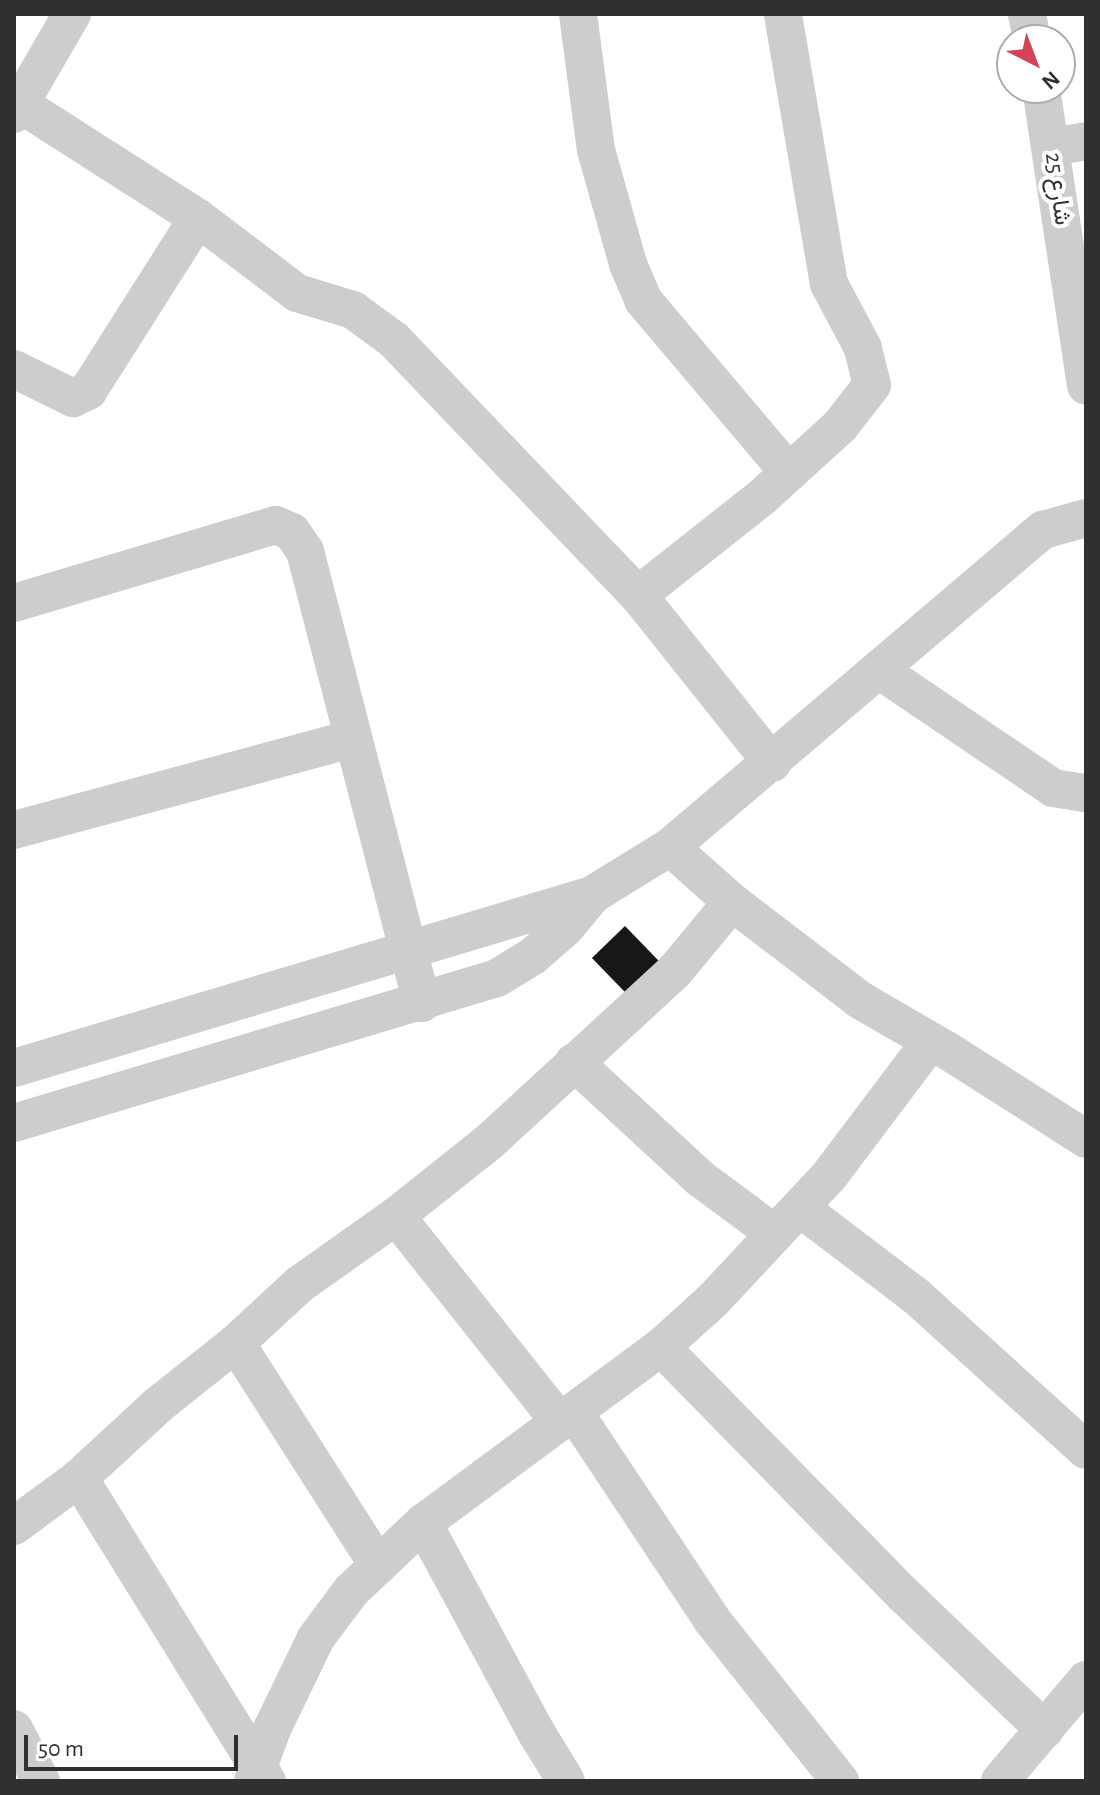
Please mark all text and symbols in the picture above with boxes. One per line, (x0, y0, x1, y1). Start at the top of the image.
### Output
north arrow (996, 24, 1076, 104)
text: N (1038, 67, 1064, 94)
street label: شارع 25 (1038, 151, 1076, 227)
scale bar (28, 1719, 242, 1769)
text: 50 m (38, 1737, 84, 1761)

